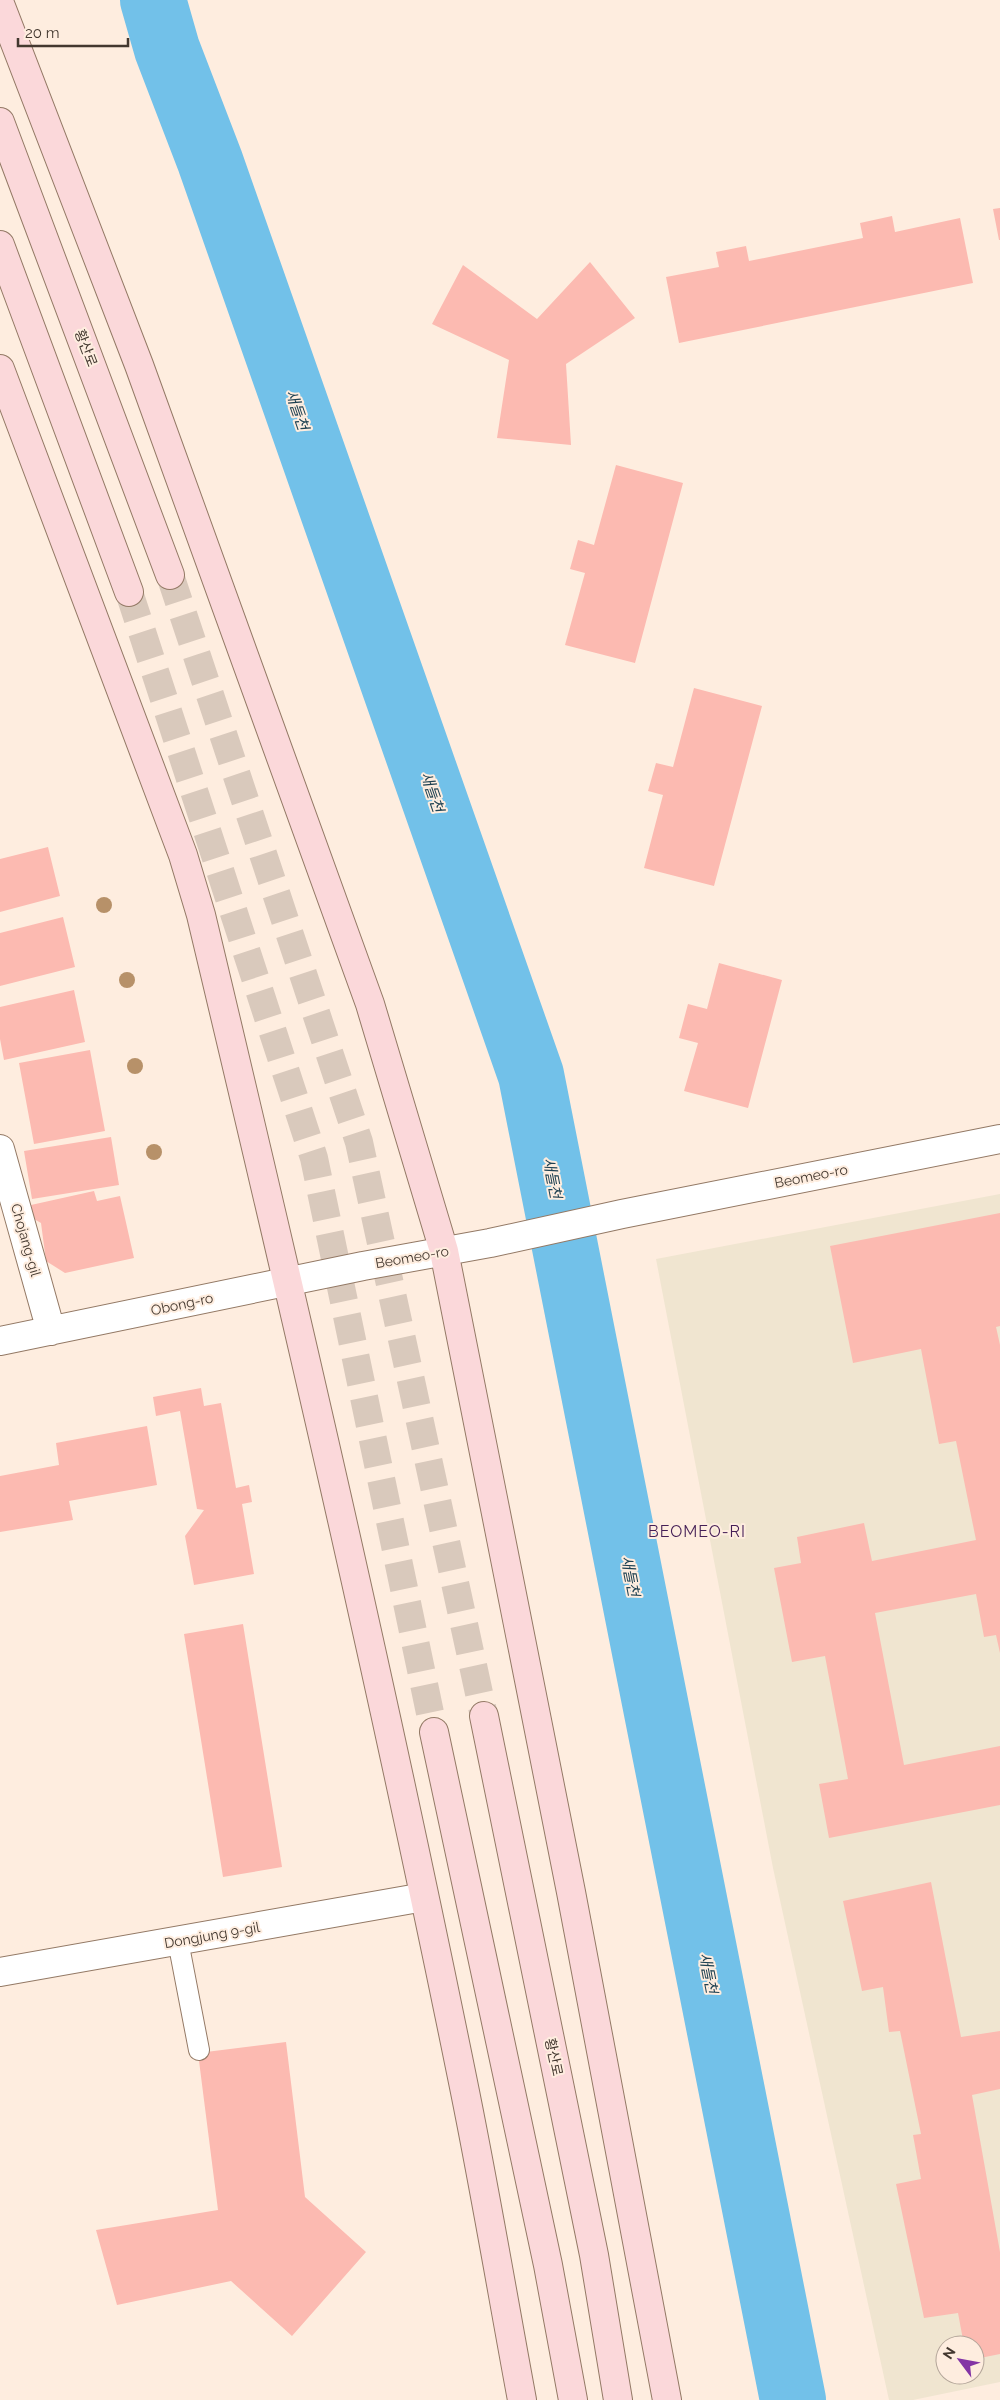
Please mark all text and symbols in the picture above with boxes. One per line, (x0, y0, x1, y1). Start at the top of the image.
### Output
scale bar (18, 15, 128, 47)
text: 20 m (25, 24, 60, 42)
street label: 황산로 (72, 327, 100, 369)
water label: 새들천 (282, 387, 313, 435)
water label: 새들천 (417, 769, 448, 817)
water label: 새들천 (539, 1156, 565, 1202)
street label: Beomeo-ro (773, 1161, 849, 1191)
street label: Chojang-gil (8, 1202, 44, 1278)
street label: Beomeo-ro (374, 1243, 450, 1271)
street label: Obong-ro (149, 1290, 215, 1318)
district label: BEOMEO-RI (648, 1522, 746, 1541)
water label: 새들천 (617, 1554, 643, 1600)
street label: Dongjung 9-gil (163, 1919, 261, 1951)
water label: 새들천 (695, 1951, 721, 1997)
street label: 황산로 (542, 2036, 566, 2078)
north arrow (935, 2335, 985, 2385)
text: N (939, 2344, 959, 2362)

